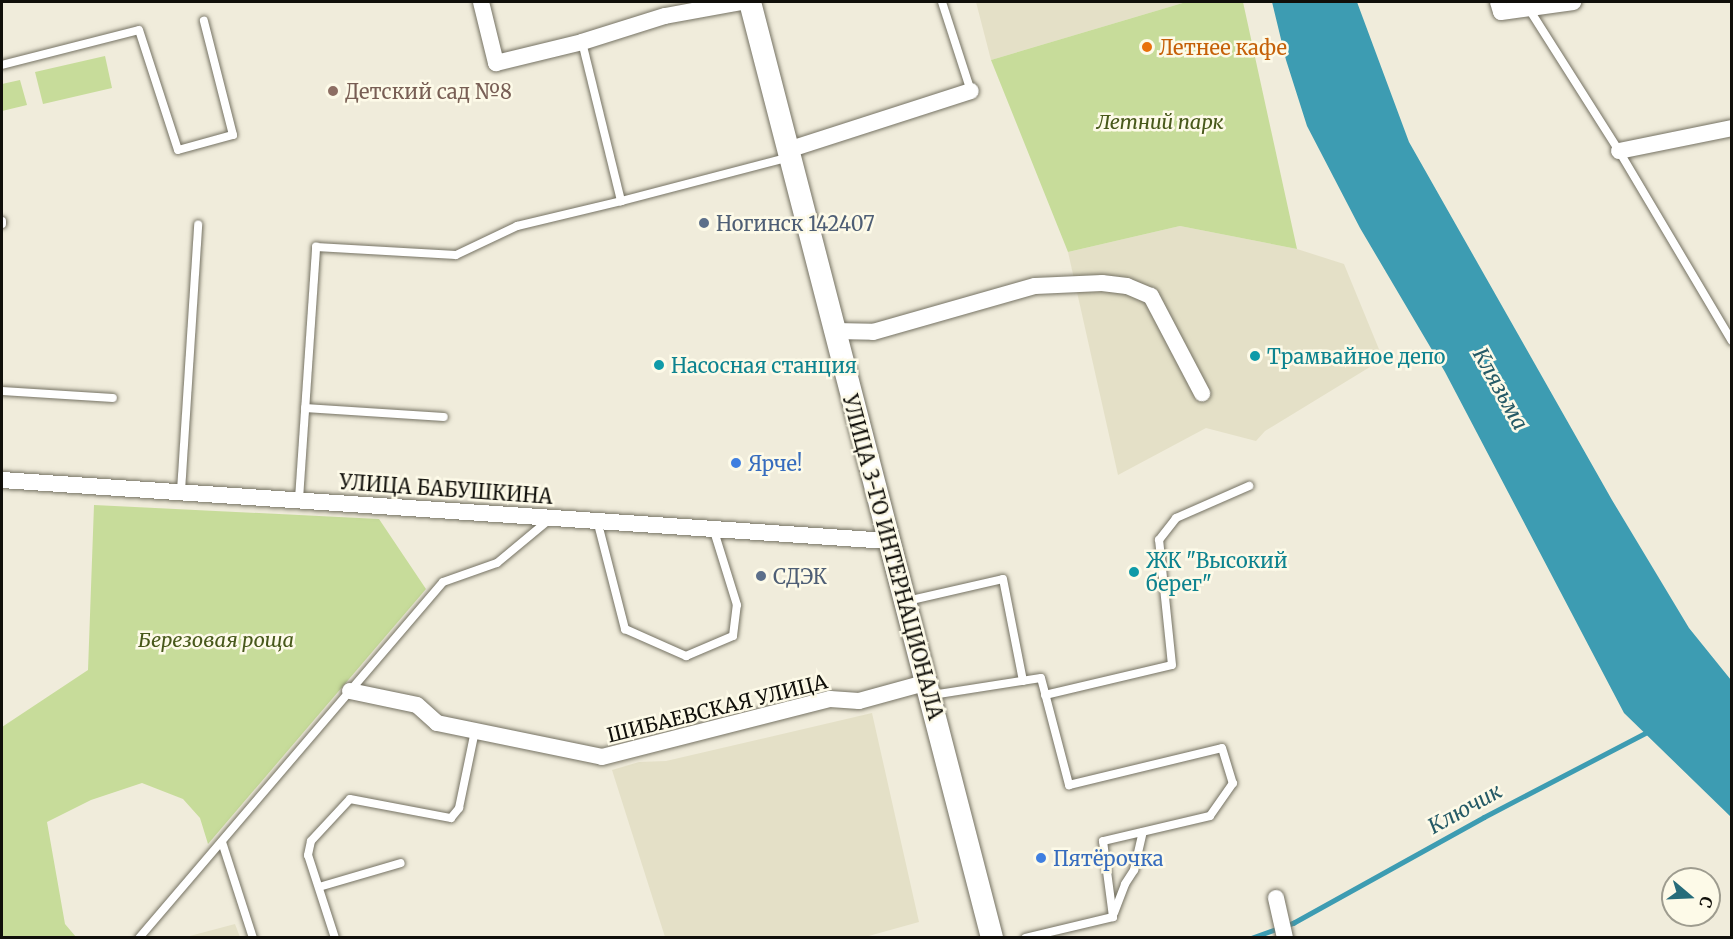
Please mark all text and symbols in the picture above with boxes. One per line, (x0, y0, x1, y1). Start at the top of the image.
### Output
place label: Летнее кафе (1159, 35, 1287, 59)
marker: Летнее кафе (1140, 40, 1154, 54)
place label: Детский сад №8 (345, 79, 512, 103)
marker: Детский сад №8 (326, 84, 340, 98)
park label: Летний парк (1096, 109, 1224, 133)
place label: Ногинск 142407 (716, 211, 875, 235)
marker: Ногинск 142407 (697, 216, 711, 230)
place label: Трамвайное депо (1267, 344, 1445, 368)
water label: Клязьма (1467, 344, 1533, 434)
marker: Трамвайное депо (1248, 349, 1262, 363)
place label: Насосная станция (671, 353, 857, 377)
marker: Насосная станция (652, 358, 666, 372)
street label: УЛИЦА 3-ГО ИНТЕРНАЦИОНАЛА (838, 392, 948, 722)
place label: Ярче! (748, 451, 802, 475)
marker: Ярче! (729, 456, 743, 470)
street label: УЛИЦА БАБУШКИНА (339, 470, 553, 508)
place label: ЖК "Высокий берег" (1146, 548, 1288, 595)
place label: СДЭК (773, 564, 827, 588)
marker: ЖК "Высокий берег" (1127, 565, 1141, 579)
marker: СДЭК (754, 569, 768, 583)
park label: Березовая роща (138, 627, 294, 651)
street label: ШИБАЕВСКАЯ УЛИЦА (604, 669, 830, 747)
water label: Ключик (1424, 779, 1506, 839)
place label: Пятёрочка (1053, 846, 1164, 870)
marker: Пятёрочка (1034, 851, 1048, 865)
north arrow (1661, 867, 1721, 927)
text: С (1695, 894, 1717, 910)

